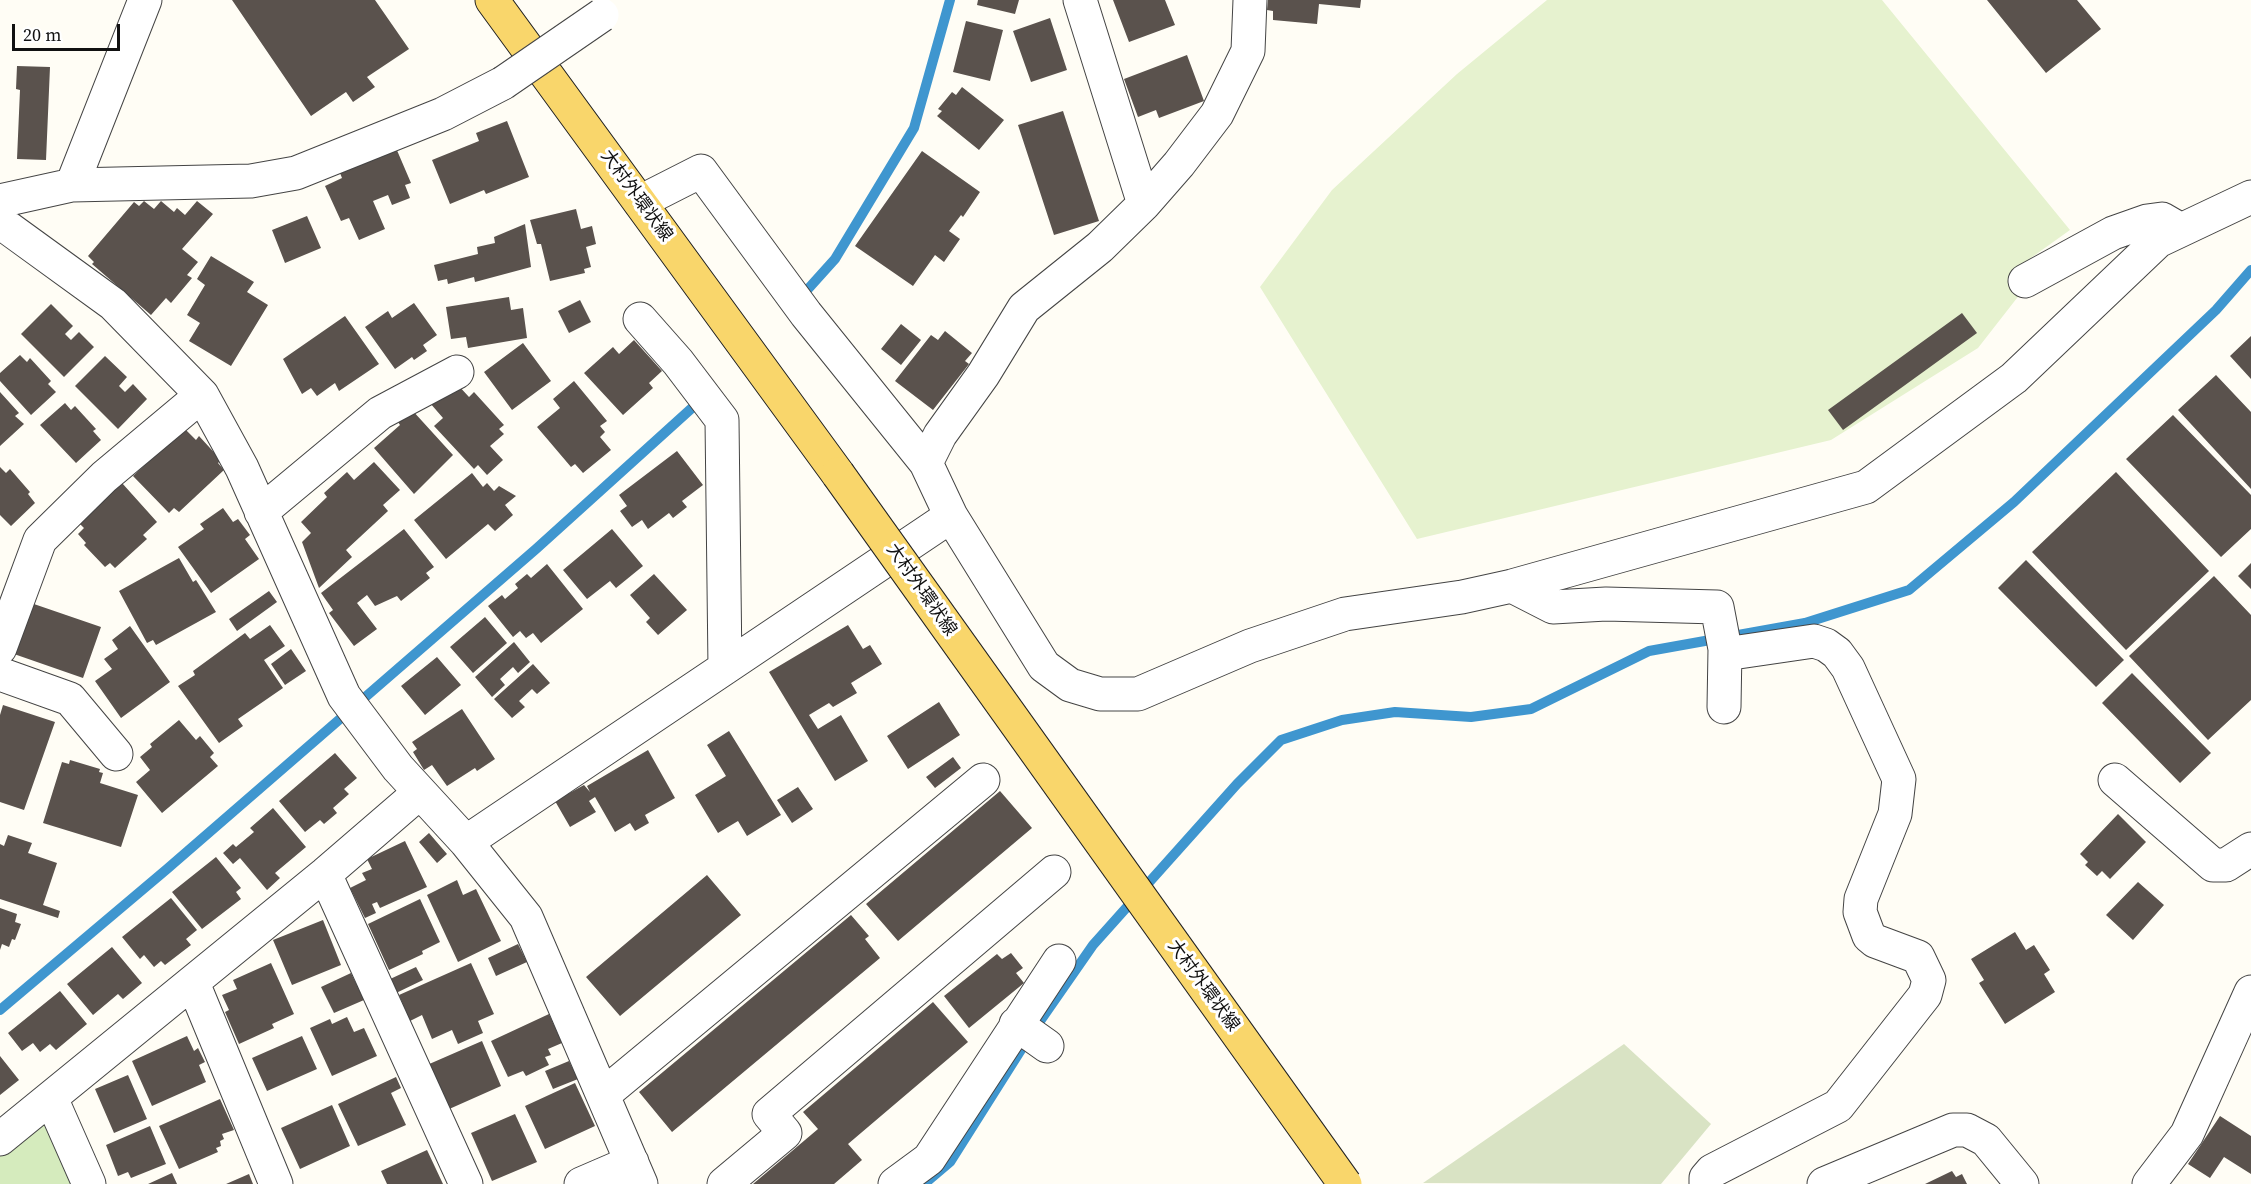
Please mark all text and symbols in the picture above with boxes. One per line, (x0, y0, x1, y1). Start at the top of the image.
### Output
scale bar (15, 12, 123, 50)
text: 20 m (23, 22, 61, 47)
street label: 大村外環状線 (596, 146, 676, 246)
street label: 大村外環状線 (881, 540, 961, 640)
street label: 大村外環状線 (1163, 936, 1243, 1036)

